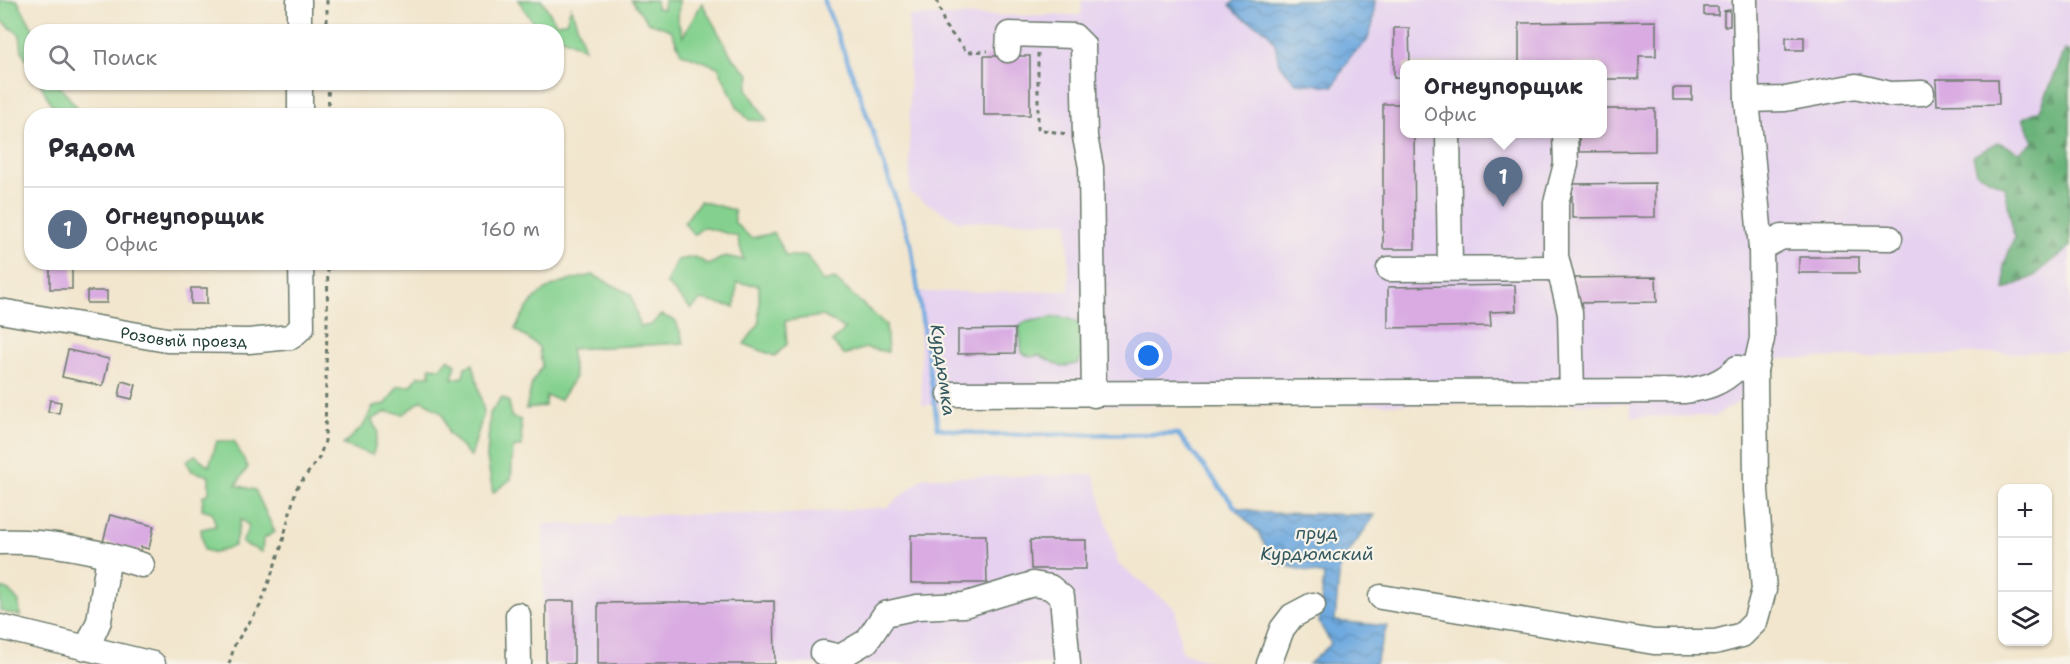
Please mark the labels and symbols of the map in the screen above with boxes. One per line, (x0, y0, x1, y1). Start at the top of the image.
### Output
pin: 1 (1484, 158, 1522, 207)
street label: Розовый проезд (119, 322, 247, 352)
water label: Курдюмка (925, 322, 961, 418)
your location (1134, 341, 1163, 370)
water label: пруд Курдюмский (1260, 521, 1374, 566)

